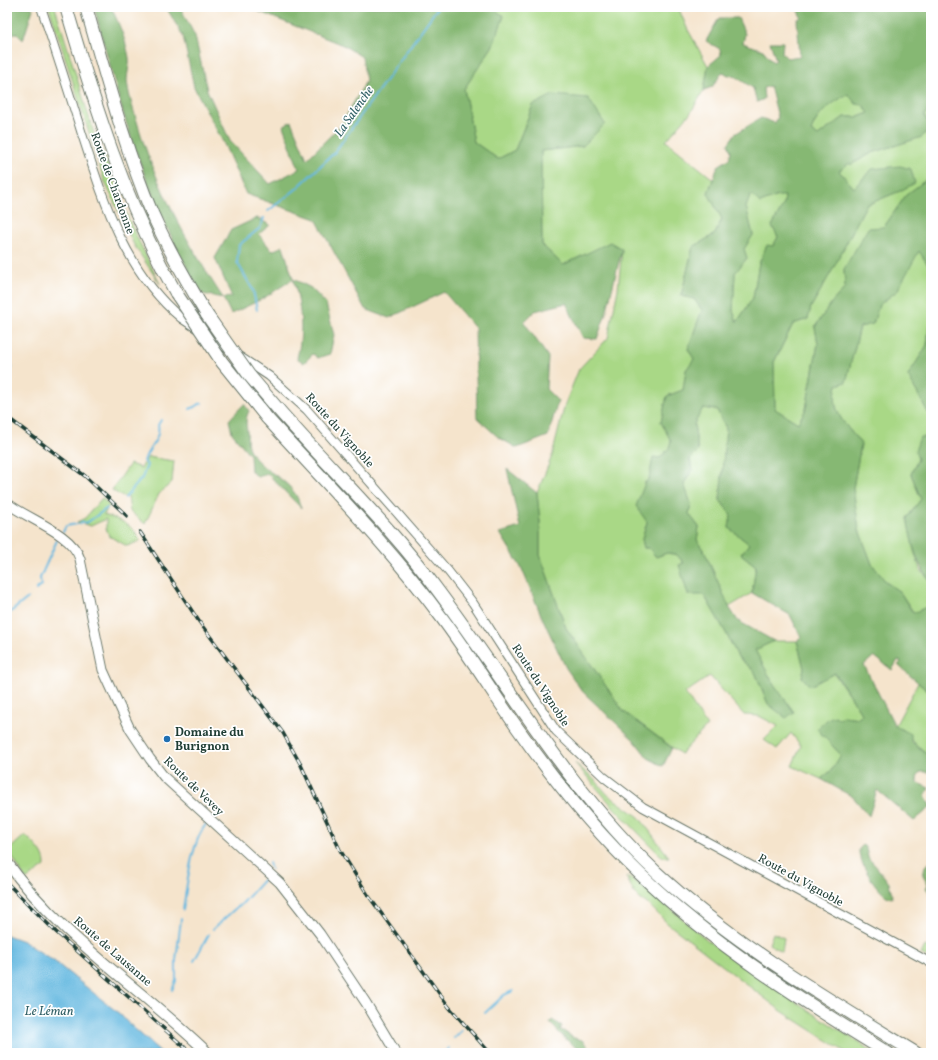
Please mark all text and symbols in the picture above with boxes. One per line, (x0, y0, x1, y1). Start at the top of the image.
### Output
water label: La Salenche (331, 83, 379, 141)
street label: Route de Chardonne (86, 130, 138, 237)
street label: Route du Vignoble (301, 390, 377, 472)
street label: Route du Vignoble (507, 641, 573, 730)
place label: Domaine du Burignon (175, 725, 245, 755)
marker: Domaine du Burignon (162, 734, 172, 744)
street label: Route de Vevey (159, 754, 228, 820)
street label: Route du Vignoble (755, 851, 846, 911)
street label: Route de Lausanne (70, 913, 155, 990)
water label: Le Léman (25, 1003, 74, 1021)

